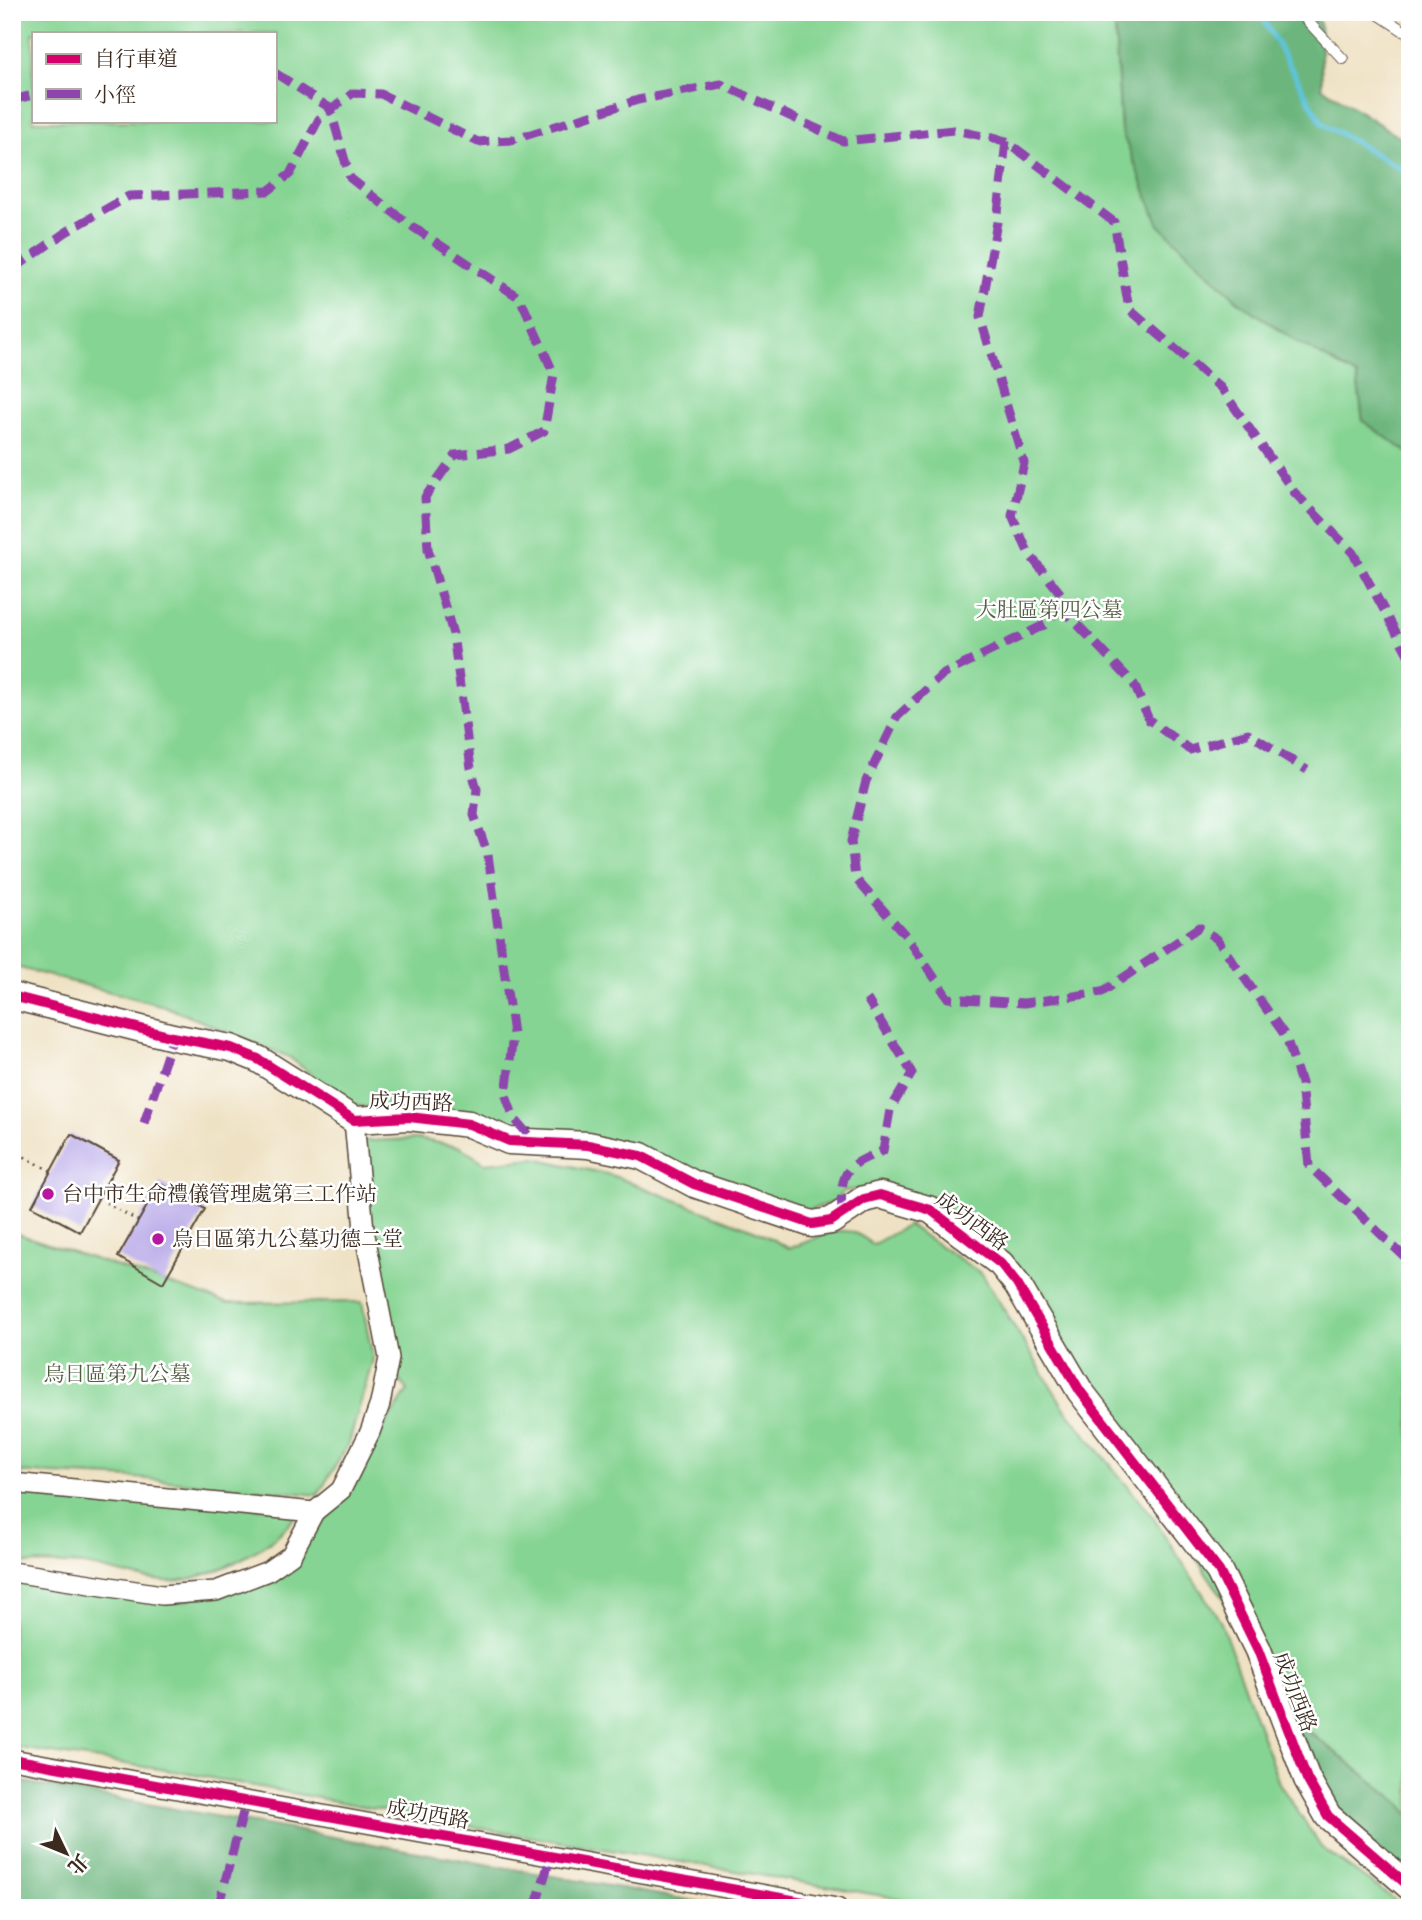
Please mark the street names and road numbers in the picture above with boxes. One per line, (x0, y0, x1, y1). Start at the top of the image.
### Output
street label: 成功西路 (369, 1087, 453, 1117)
street label: 成功西路 (930, 1185, 1014, 1257)
street label: 成功西路 (1267, 1648, 1323, 1736)
street label: 成功西路 (384, 1793, 472, 1835)

